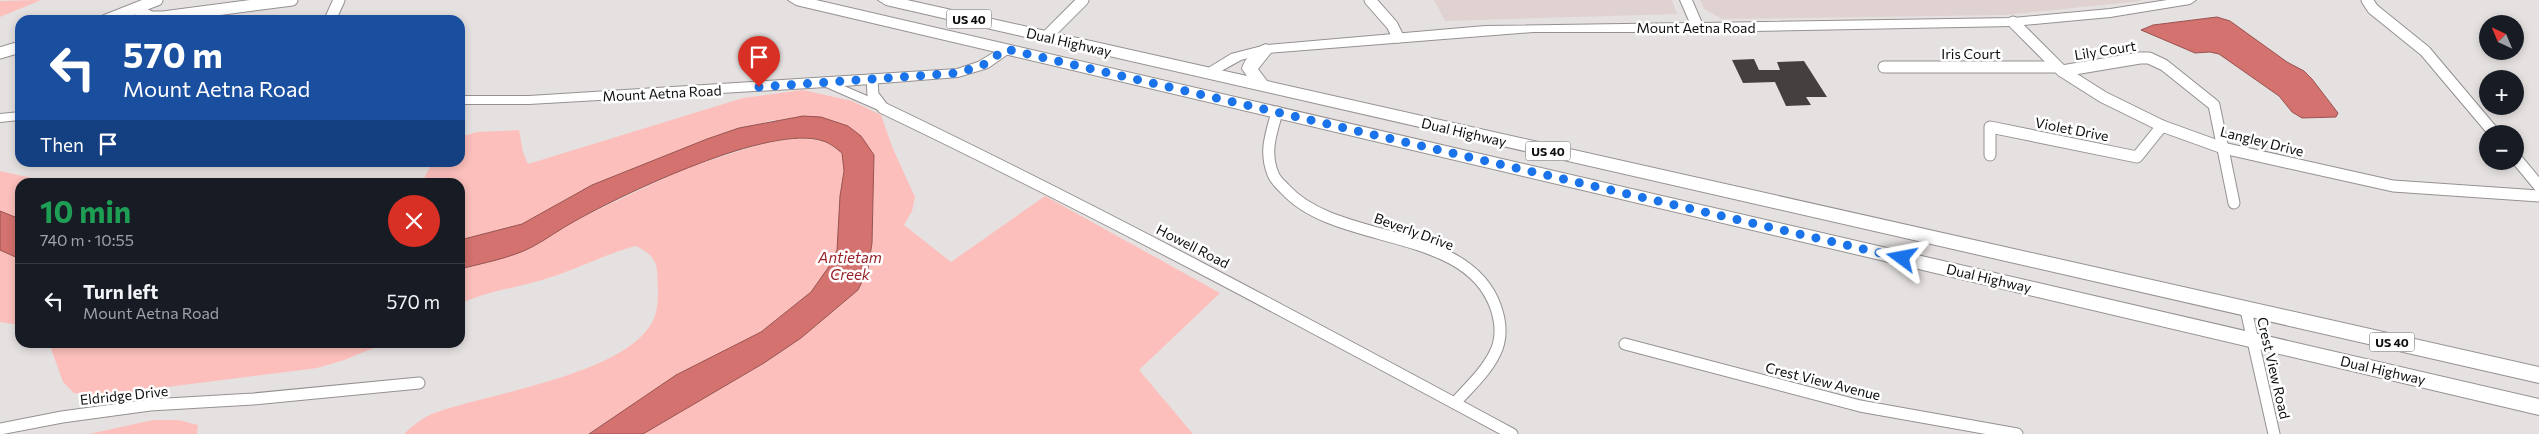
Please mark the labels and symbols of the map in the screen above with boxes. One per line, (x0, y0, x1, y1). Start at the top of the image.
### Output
road number: US 40 (946, 10, 992, 28)
north arrow (2479, 15, 2524, 60)
street label: Mount Aetna Road (1636, 19, 1756, 36)
street label: Dual Highway (1025, 24, 1113, 60)
pin (738, 36, 780, 87)
street label: Lily Court (2073, 37, 2137, 63)
street label: Iris Court (1941, 45, 2001, 62)
street label: Mount Aetna Road (602, 81, 722, 105)
street label: Dual Highway (1420, 114, 1508, 150)
street label: Violet Drive (2034, 114, 2110, 144)
street label: Langley Drive (2218, 122, 2306, 160)
road number: US 40 (1526, 142, 1570, 160)
street label: Beverly Drive (1372, 209, 1456, 253)
street label: Howell Road (1154, 220, 1232, 272)
position arrow (1875, 231, 1927, 283)
water label: Antietam Creek (817, 248, 882, 283)
street label: Dual Highway (1945, 260, 2033, 296)
street label: Crest View Road (2254, 315, 2294, 421)
road number: US 40 (2370, 332, 2414, 352)
street label: Dual Highway (2339, 352, 2427, 388)
street label: Crest View Avenue (1764, 358, 1882, 404)
street label: Eldridge Drive (79, 382, 169, 408)

